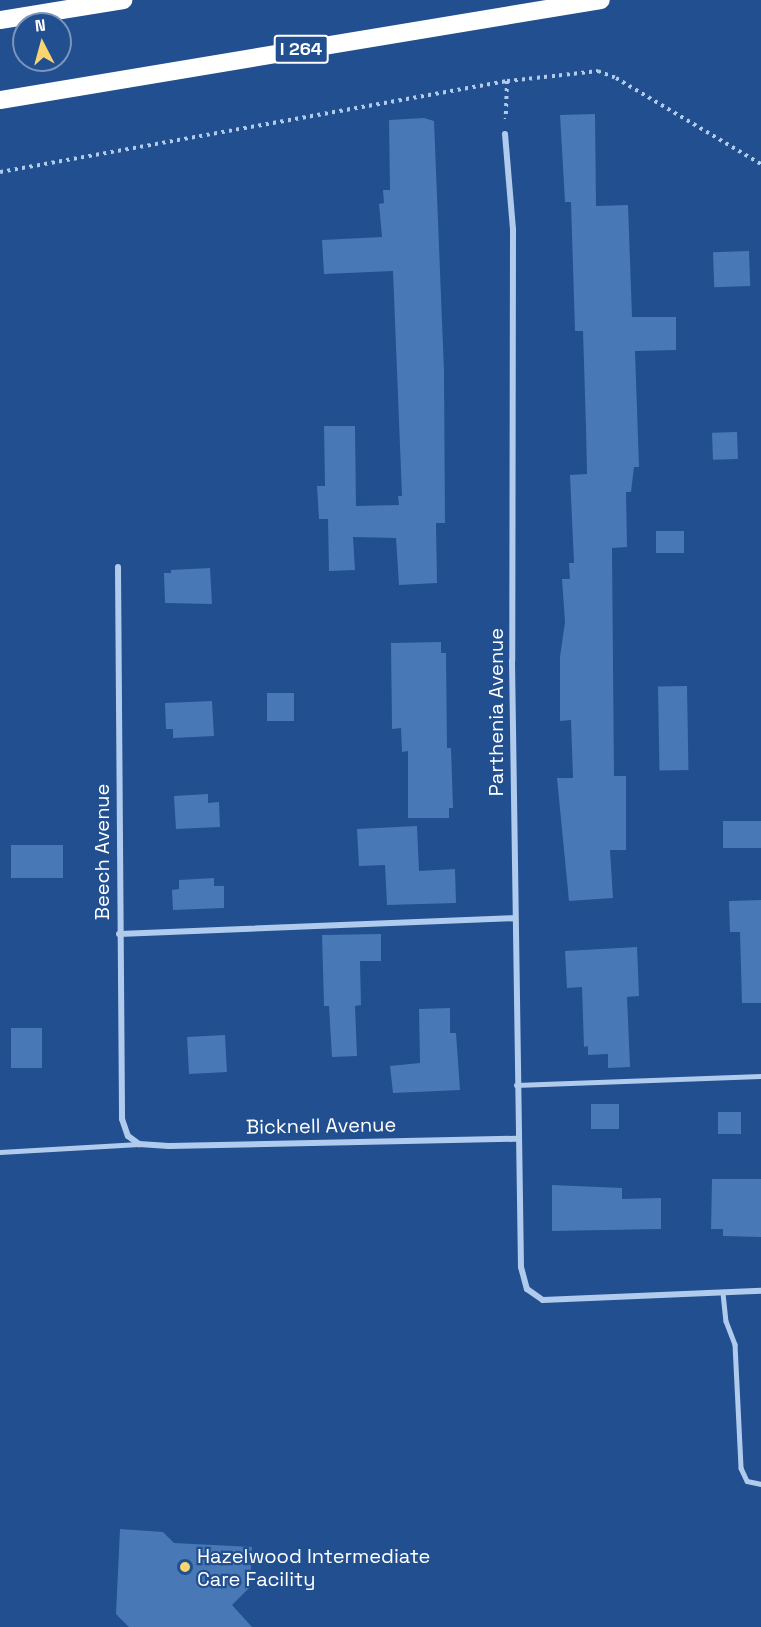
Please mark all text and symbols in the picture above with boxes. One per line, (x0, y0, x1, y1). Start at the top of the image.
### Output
north arrow (12, 12, 72, 72)
text: N (34, 15, 47, 37)
road number: I 264 (272, 34, 330, 64)
street label: Parthenia Avenue (484, 628, 508, 796)
street label: Beech Avenue (90, 784, 114, 920)
street label: Bicknell Avenue (246, 1113, 396, 1139)
place label: Hazelwood Intermediate Care Facility (197, 1544, 430, 1591)
marker: Hazelwood Intermediate Care Facility (178, 1560, 192, 1574)

